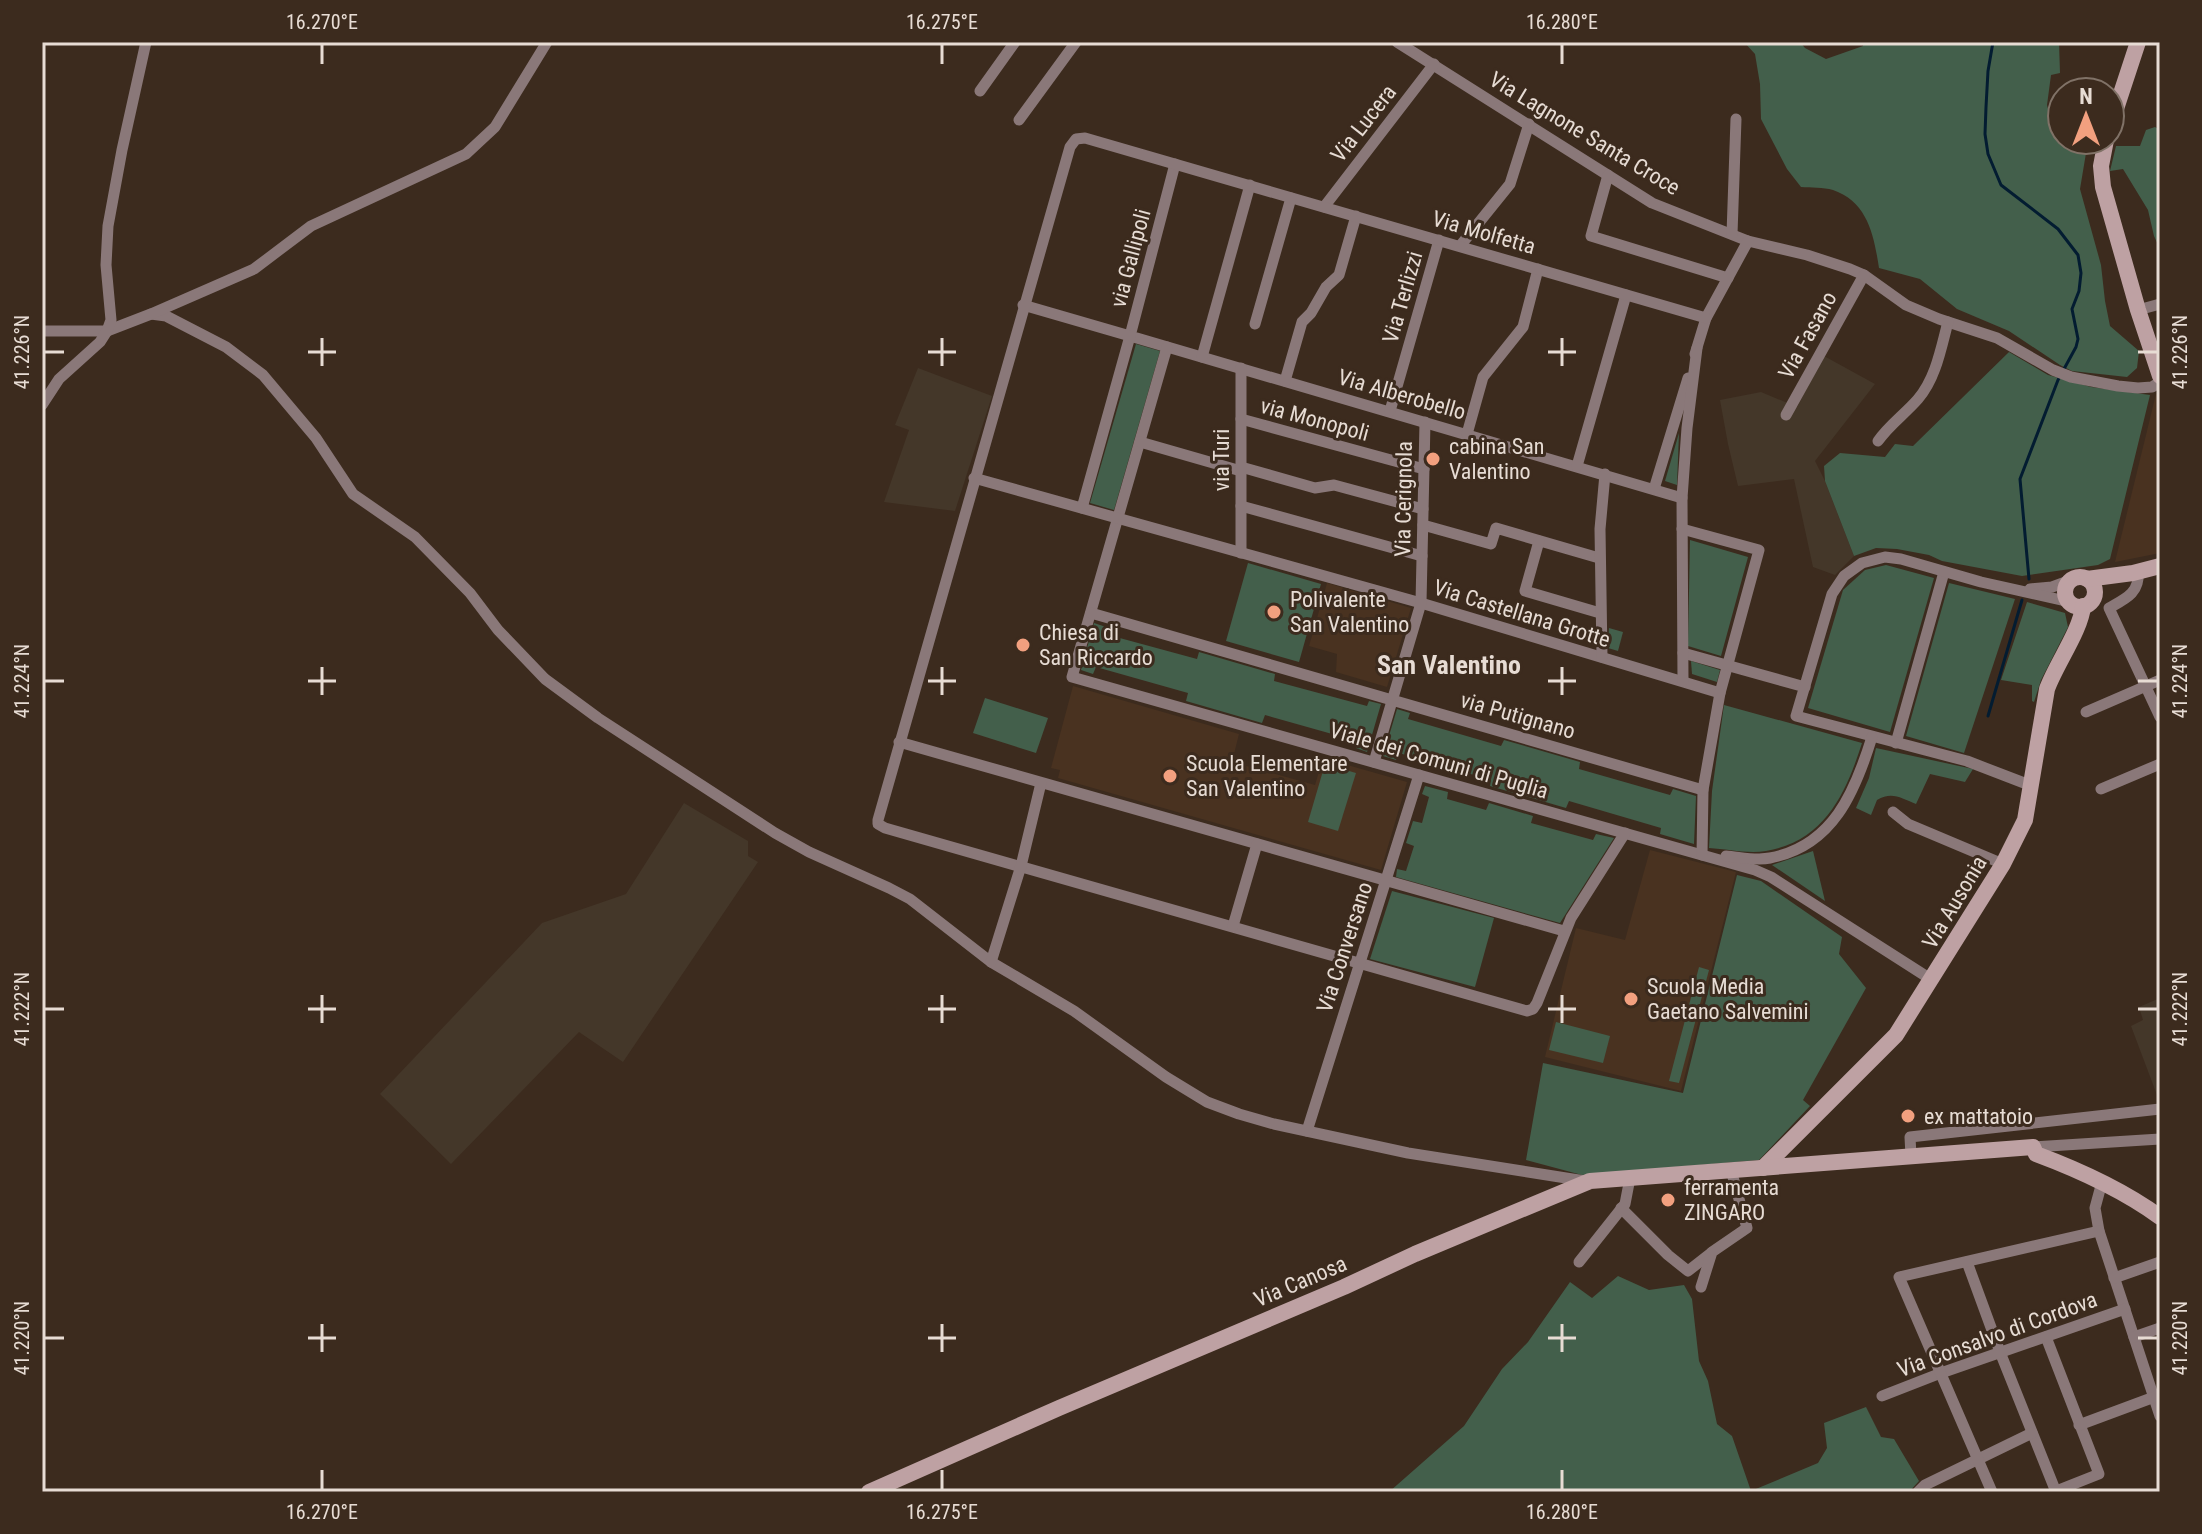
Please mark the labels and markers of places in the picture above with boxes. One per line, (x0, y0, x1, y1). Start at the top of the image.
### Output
place label: cabina San Valentino (1449, 434, 1544, 484)
marker: cabina San Valentino (1424, 450, 1442, 468)
place label: Polivalente San Valentino (1290, 587, 1409, 637)
marker: Polivalente San Valentino (1265, 603, 1283, 621)
place label: Chiesa di San Riccardo (1039, 620, 1153, 670)
marker: Chiesa di San Riccardo (1014, 636, 1032, 654)
place label: Scuola Elementare San Valentino (1186, 751, 1348, 801)
marker: Scuola Elementare San Valentino (1161, 767, 1179, 785)
place label: Scuola Media Gaetano Salvemini (1647, 974, 1809, 1024)
marker: Scuola Media Gaetano Salvemini (1622, 990, 1640, 1008)
place label: ex mattatoio (1924, 1104, 2033, 1129)
marker: ex mattatoio (1899, 1107, 1917, 1125)
place label: ferramenta ZINGARO (1684, 1175, 1779, 1225)
marker: ferramenta ZINGARO (1659, 1191, 1677, 1209)

